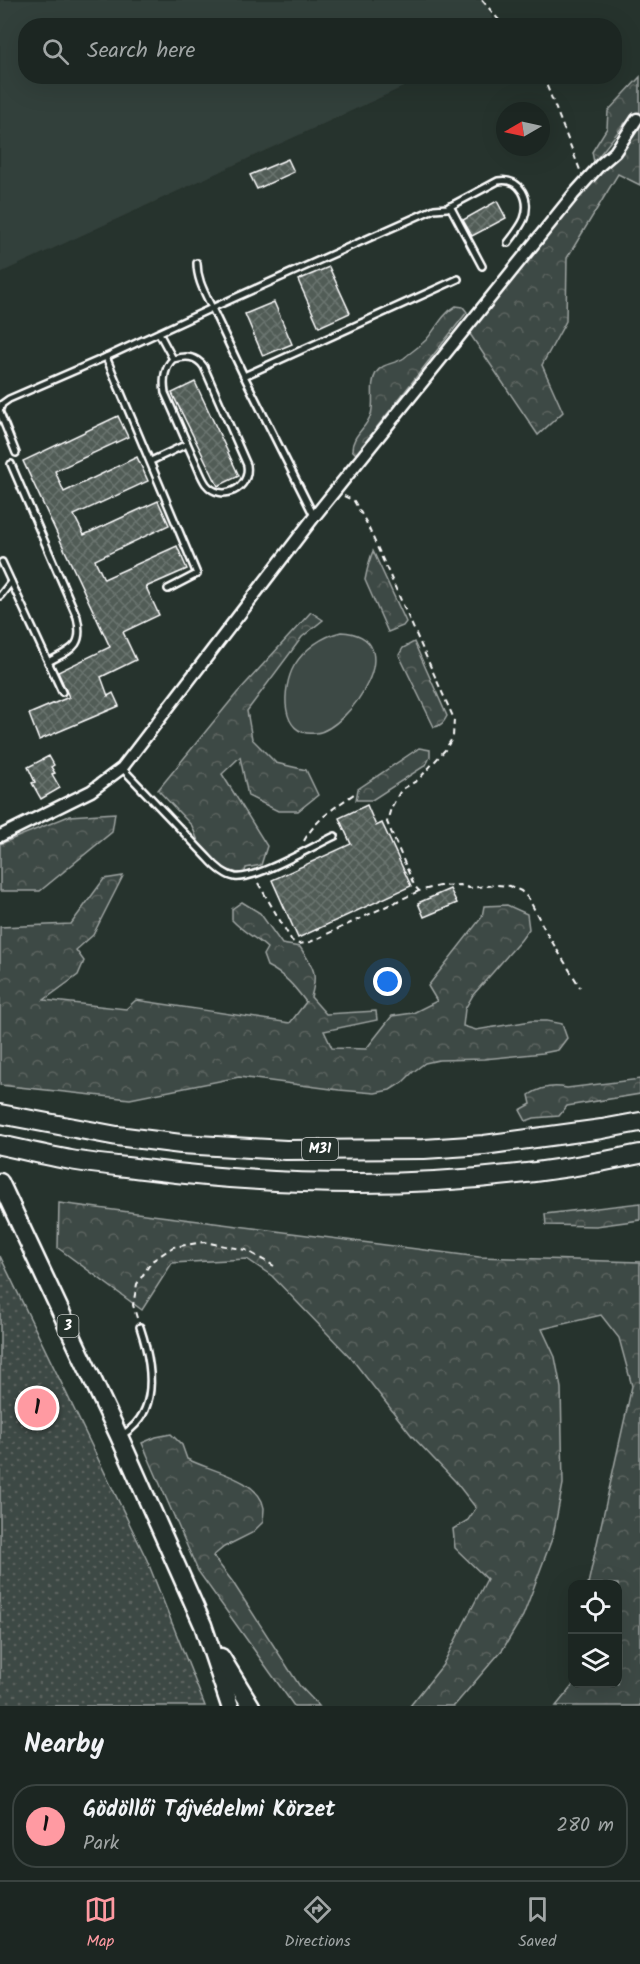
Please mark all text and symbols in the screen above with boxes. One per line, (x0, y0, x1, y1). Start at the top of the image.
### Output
search box (18, 18, 622, 84)
text: Search here (87, 34, 195, 69)
icon: search (39, 35, 72, 68)
north arrow (496, 102, 550, 156)
your location (373, 967, 402, 996)
road number: M31 (302, 1138, 338, 1160)
road number: 3 (58, 1315, 78, 1337)
pin: 1 (18, 1386, 57, 1430)
map controls (568, 1580, 622, 1688)
button: locate (568, 1580, 622, 1634)
button: layers (568, 1634, 622, 1688)
text: Nearby (24, 1724, 104, 1766)
text: Gödöllői Tájvédelmi Körzet (83, 1793, 335, 1828)
text: 1 (42, 1810, 49, 1842)
text: 280 m (556, 1810, 614, 1842)
text: Park (83, 1828, 119, 1860)
tab: Map (84, 1893, 117, 1954)
tab: Directions (284, 1893, 351, 1954)
tab: Saved (518, 1893, 556, 1954)

